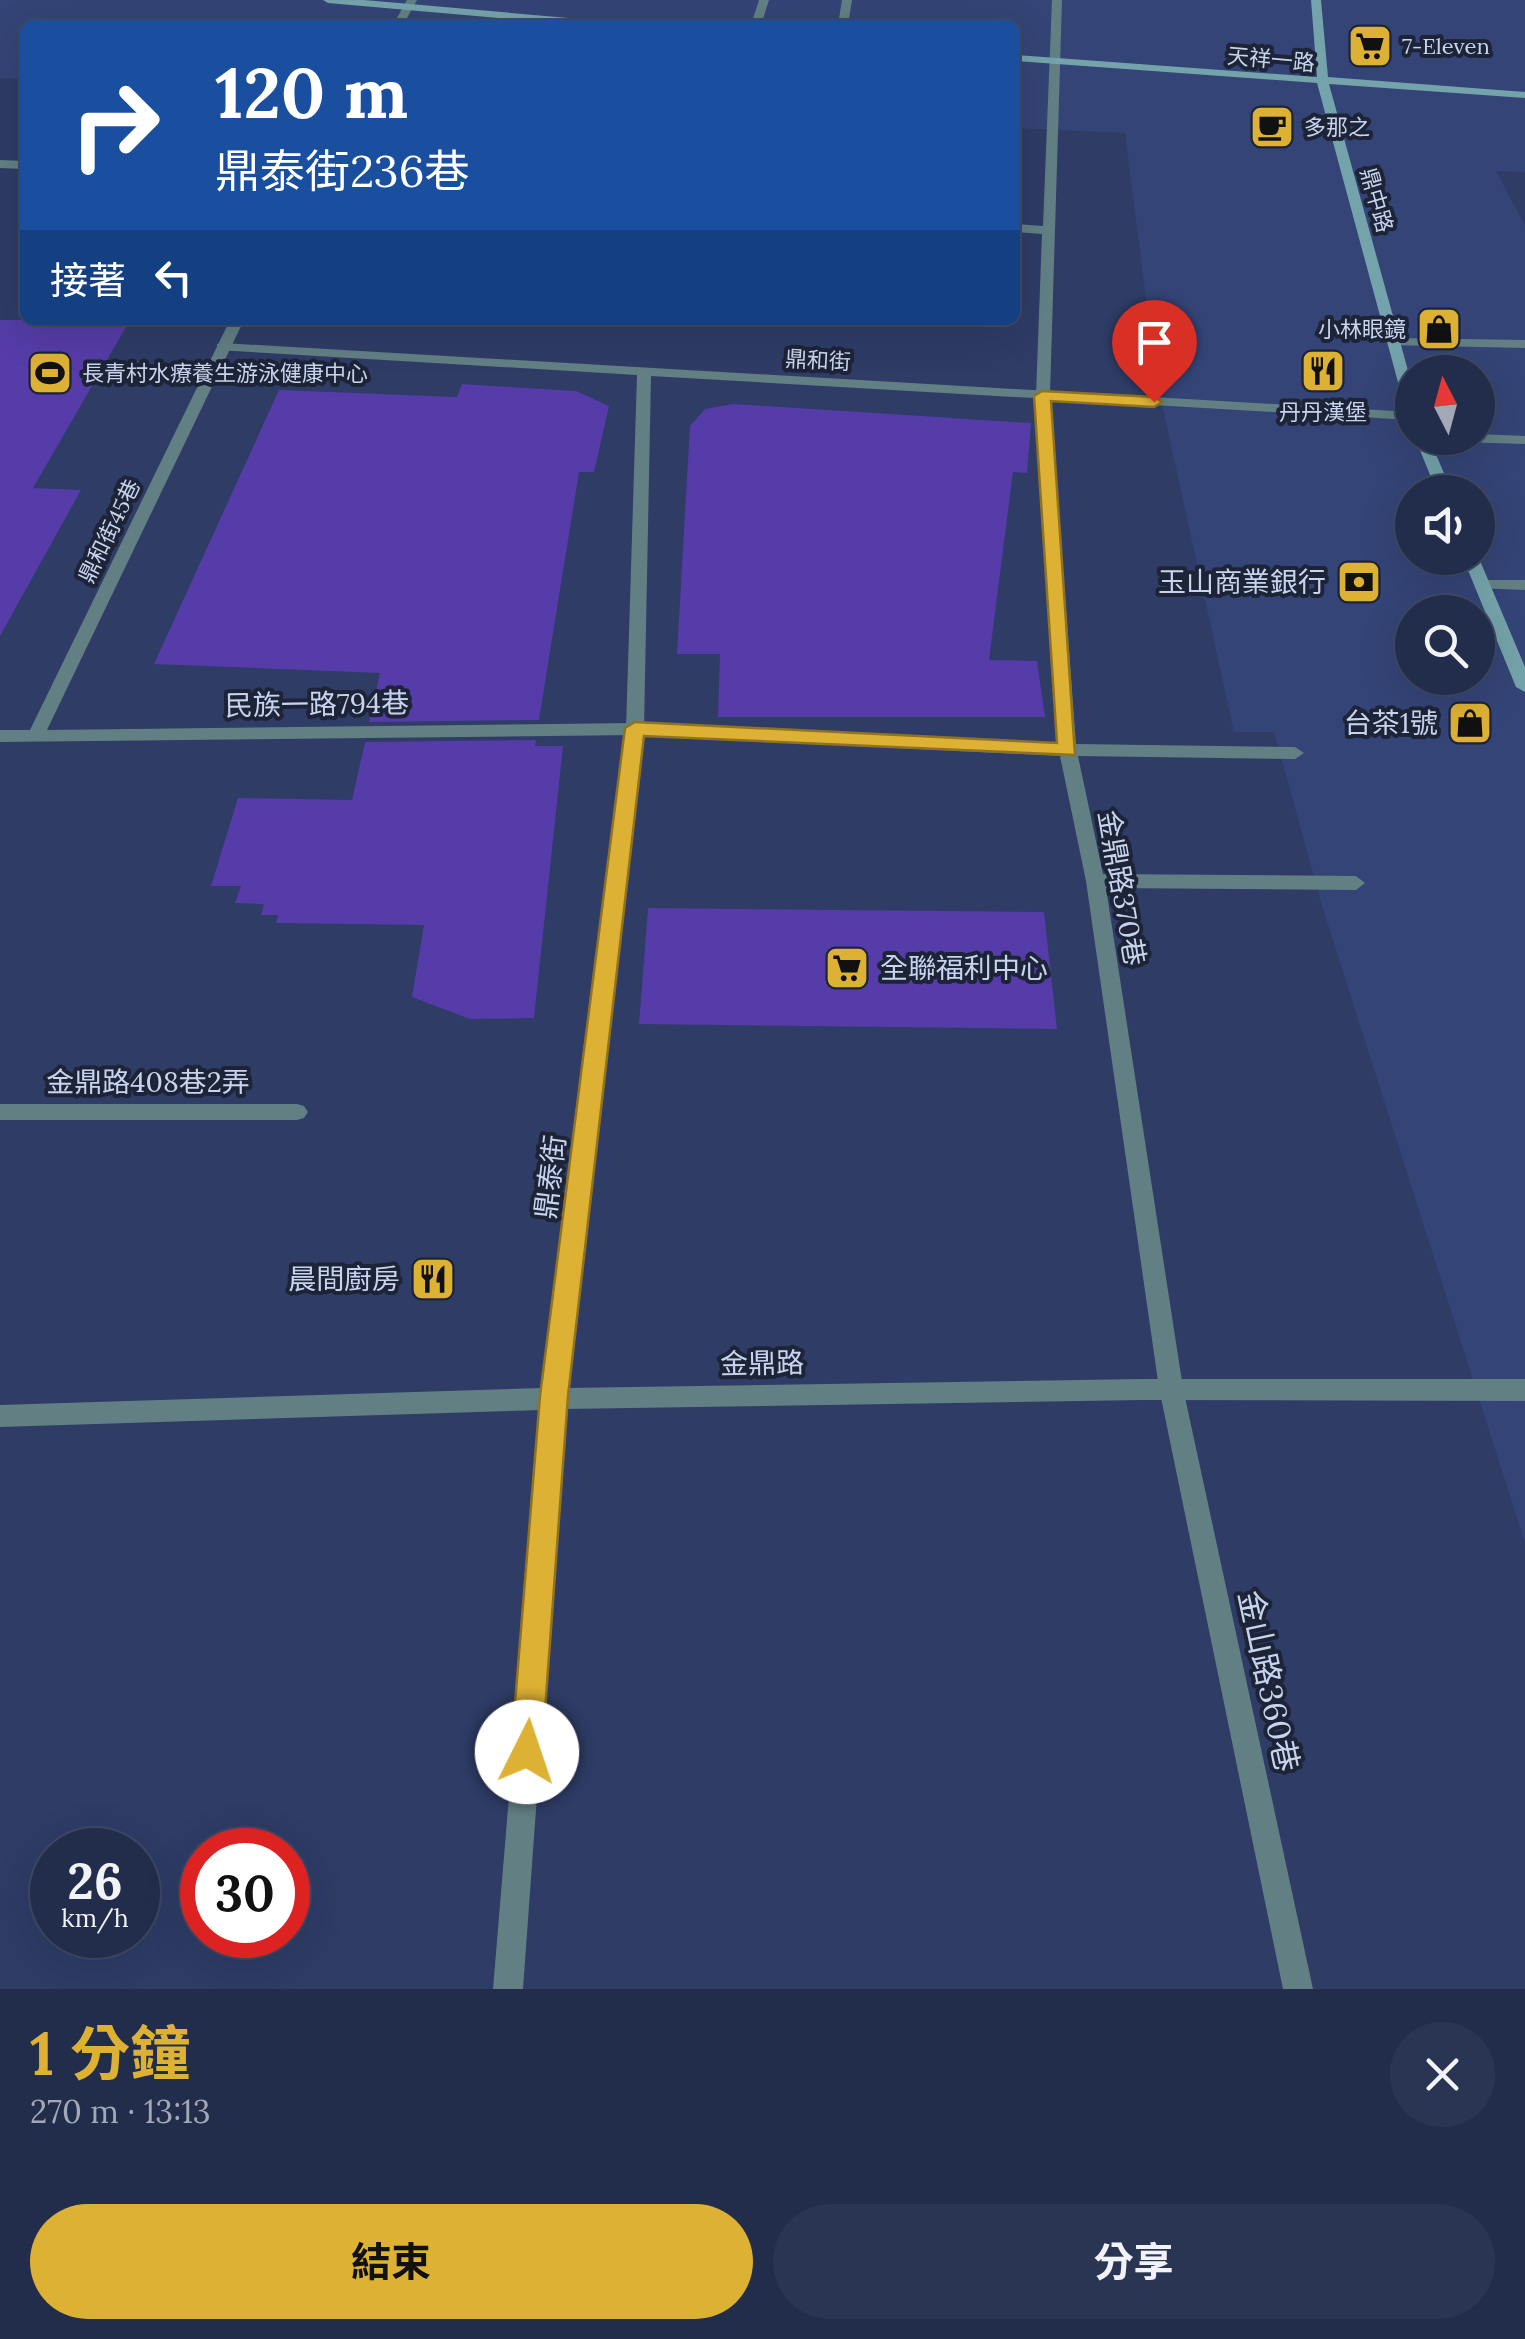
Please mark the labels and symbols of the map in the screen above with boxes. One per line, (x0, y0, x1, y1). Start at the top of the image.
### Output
supermarket icon: 7-Eleven (1347, 23, 1393, 69)
place label: 7-Eleven (1402, 32, 1490, 60)
street label: 天祥一路 (1226, 41, 1316, 77)
cafe icon: 多那之 (1249, 104, 1295, 150)
place label: 多那之 (1304, 113, 1370, 141)
street label: 鼎中路 (1354, 164, 1400, 236)
pin (1112, 300, 1197, 403)
shop icon: 小林眼鏡 (1416, 306, 1462, 352)
place label: 小林眼鏡 (1318, 315, 1406, 343)
street label: 鼎和街 (784, 344, 852, 376)
restaurant icon: 丹丹漢堡 (1300, 348, 1346, 394)
sports icon: 長青村水療養生游泳健康中心 (27, 350, 73, 396)
north arrow (1395, 355, 1495, 455)
place label: 長青村水療養生游泳健康中心 (82, 359, 368, 387)
place label: 丹丹漢堡 (1279, 398, 1367, 426)
street label: 鼎和街45巷 (72, 475, 146, 587)
bank icon: 玉山商業銀行 (1336, 559, 1382, 605)
place label: 玉山商業銀行 (1158, 564, 1326, 600)
street label: 民族一路794巷 (225, 684, 409, 724)
shop icon: 台茶1號 (1447, 700, 1493, 746)
place label: 台茶1號 (1344, 705, 1438, 741)
street label: 金鼎路370巷 (1091, 807, 1153, 969)
supermarket icon: 全聯福利中心 (824, 945, 870, 991)
place label: 全聯福利中心 (880, 950, 1048, 986)
street label: 金鼎路408巷2弄 (46, 1064, 250, 1100)
street label: 鼎泰街 (527, 1133, 573, 1221)
restaurant icon: 晨間廚房 (410, 1256, 456, 1302)
place label: 晨間廚房 (288, 1261, 400, 1297)
street label: 金鼎路 (720, 1344, 804, 1382)
street label: 金山路360巷 (1230, 1587, 1308, 1775)
position arrow (475, 1700, 579, 1804)
speed limit sign: 30 (180, 1828, 310, 1958)

